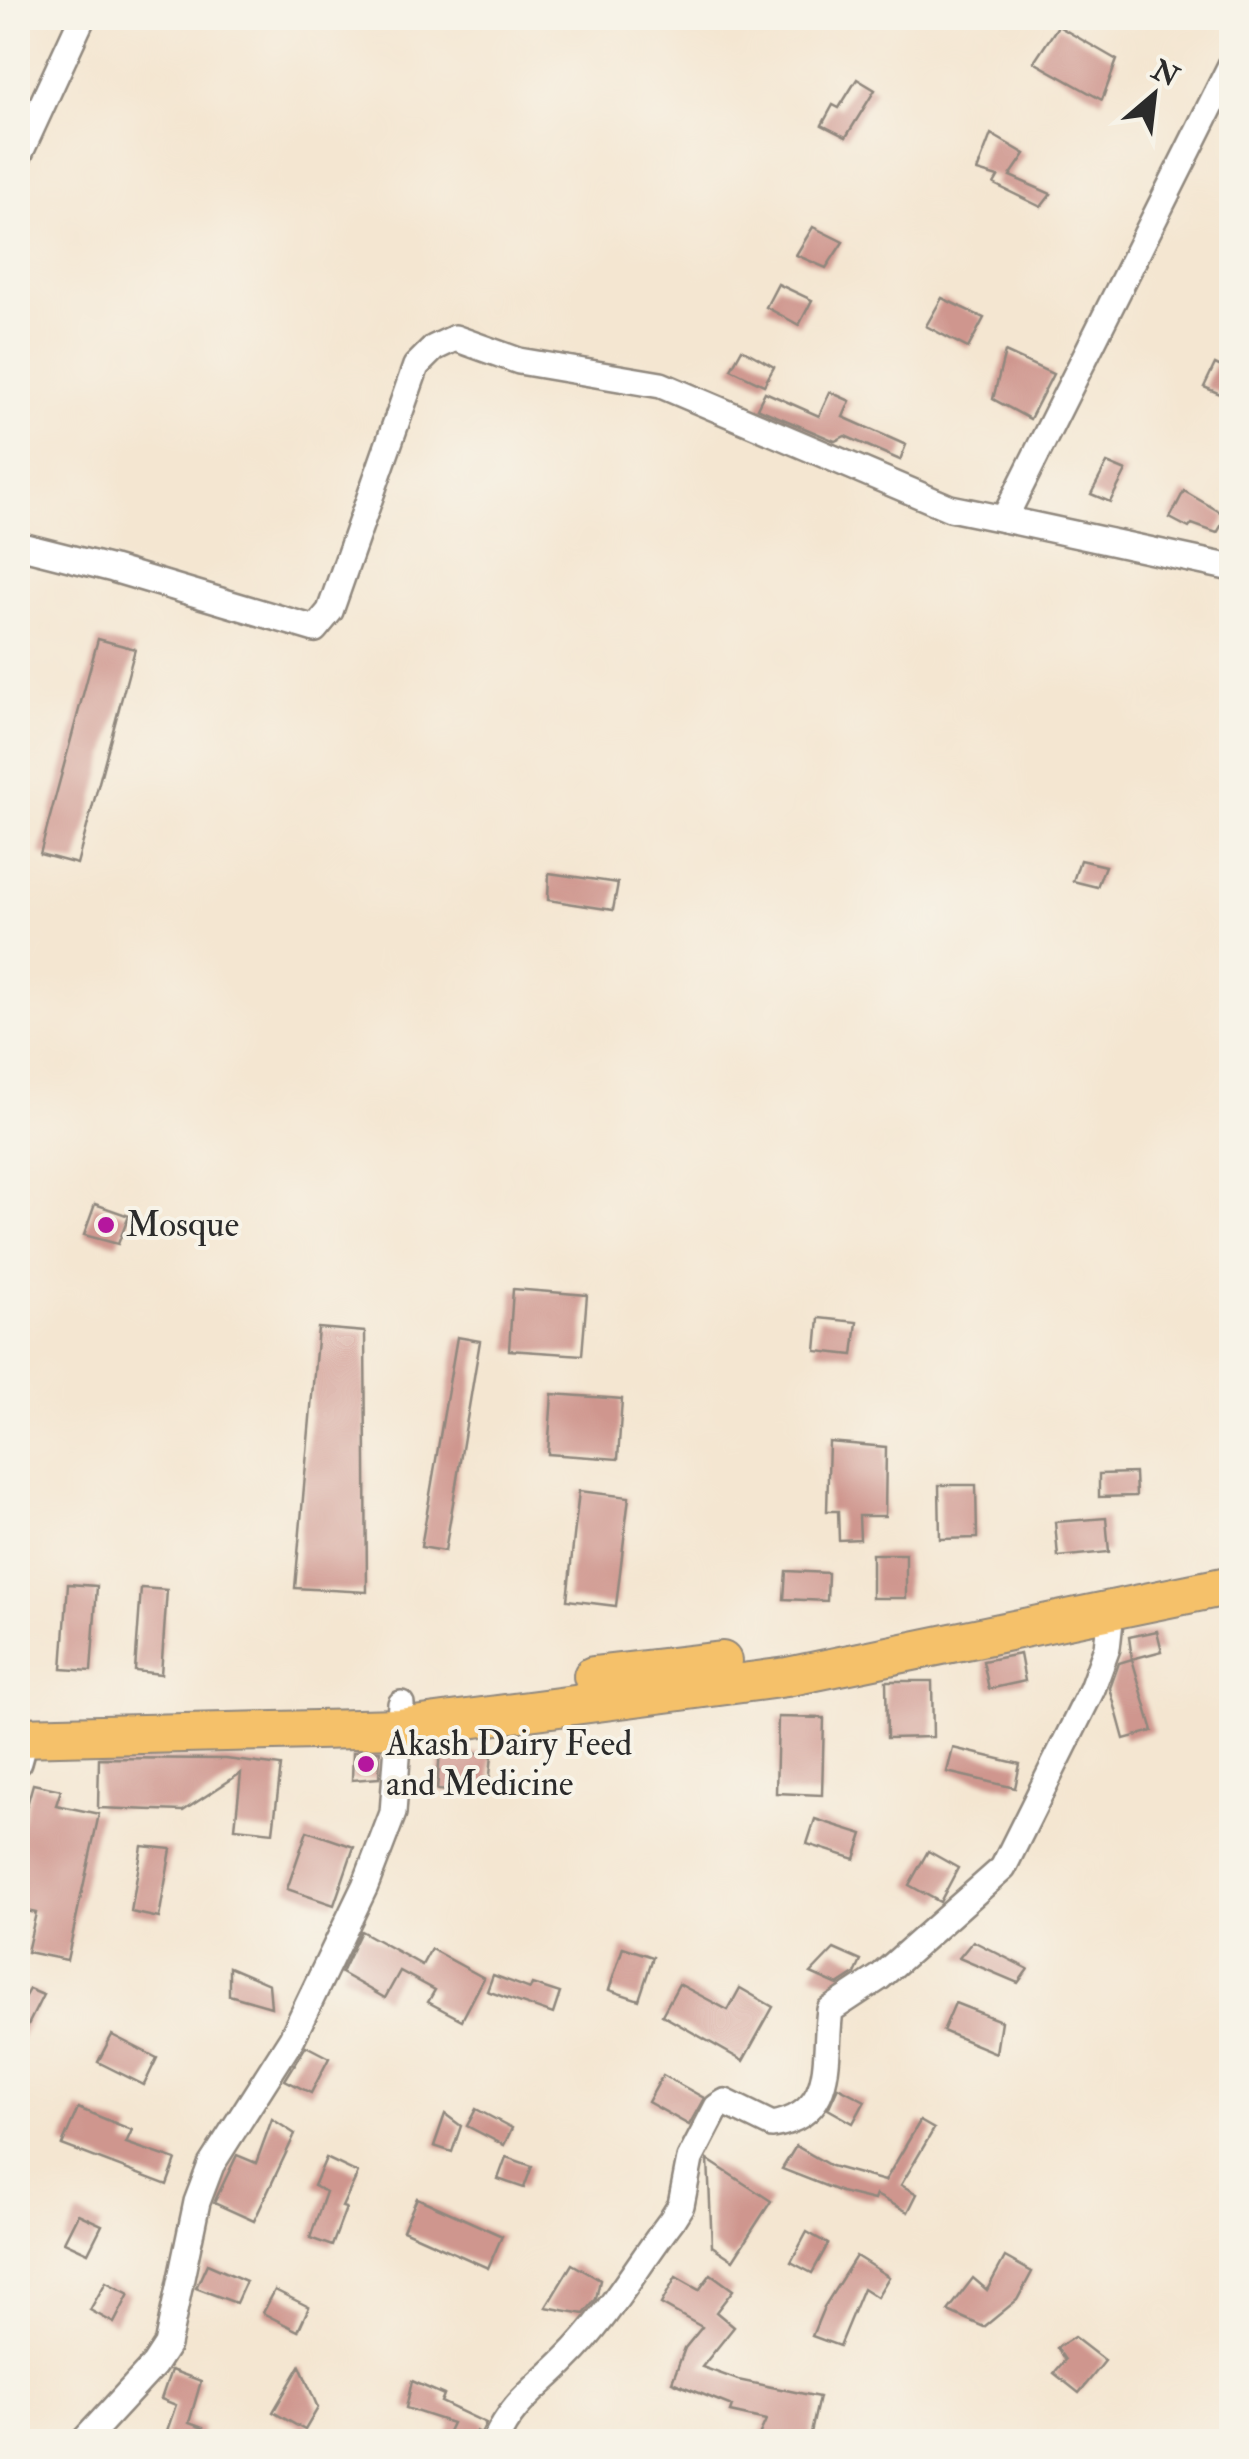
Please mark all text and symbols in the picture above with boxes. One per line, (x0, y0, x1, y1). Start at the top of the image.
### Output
north arrow (1104, 45, 1204, 145)
text: N (1145, 52, 1185, 96)
place label: Mosque (126, 1203, 239, 1247)
marker: Mosque (95, 1214, 117, 1236)
place label: Akash Dairy Feed and Medicine (385, 1722, 632, 1806)
marker: Akash Dairy Feed and Medicine (355, 1753, 377, 1775)

